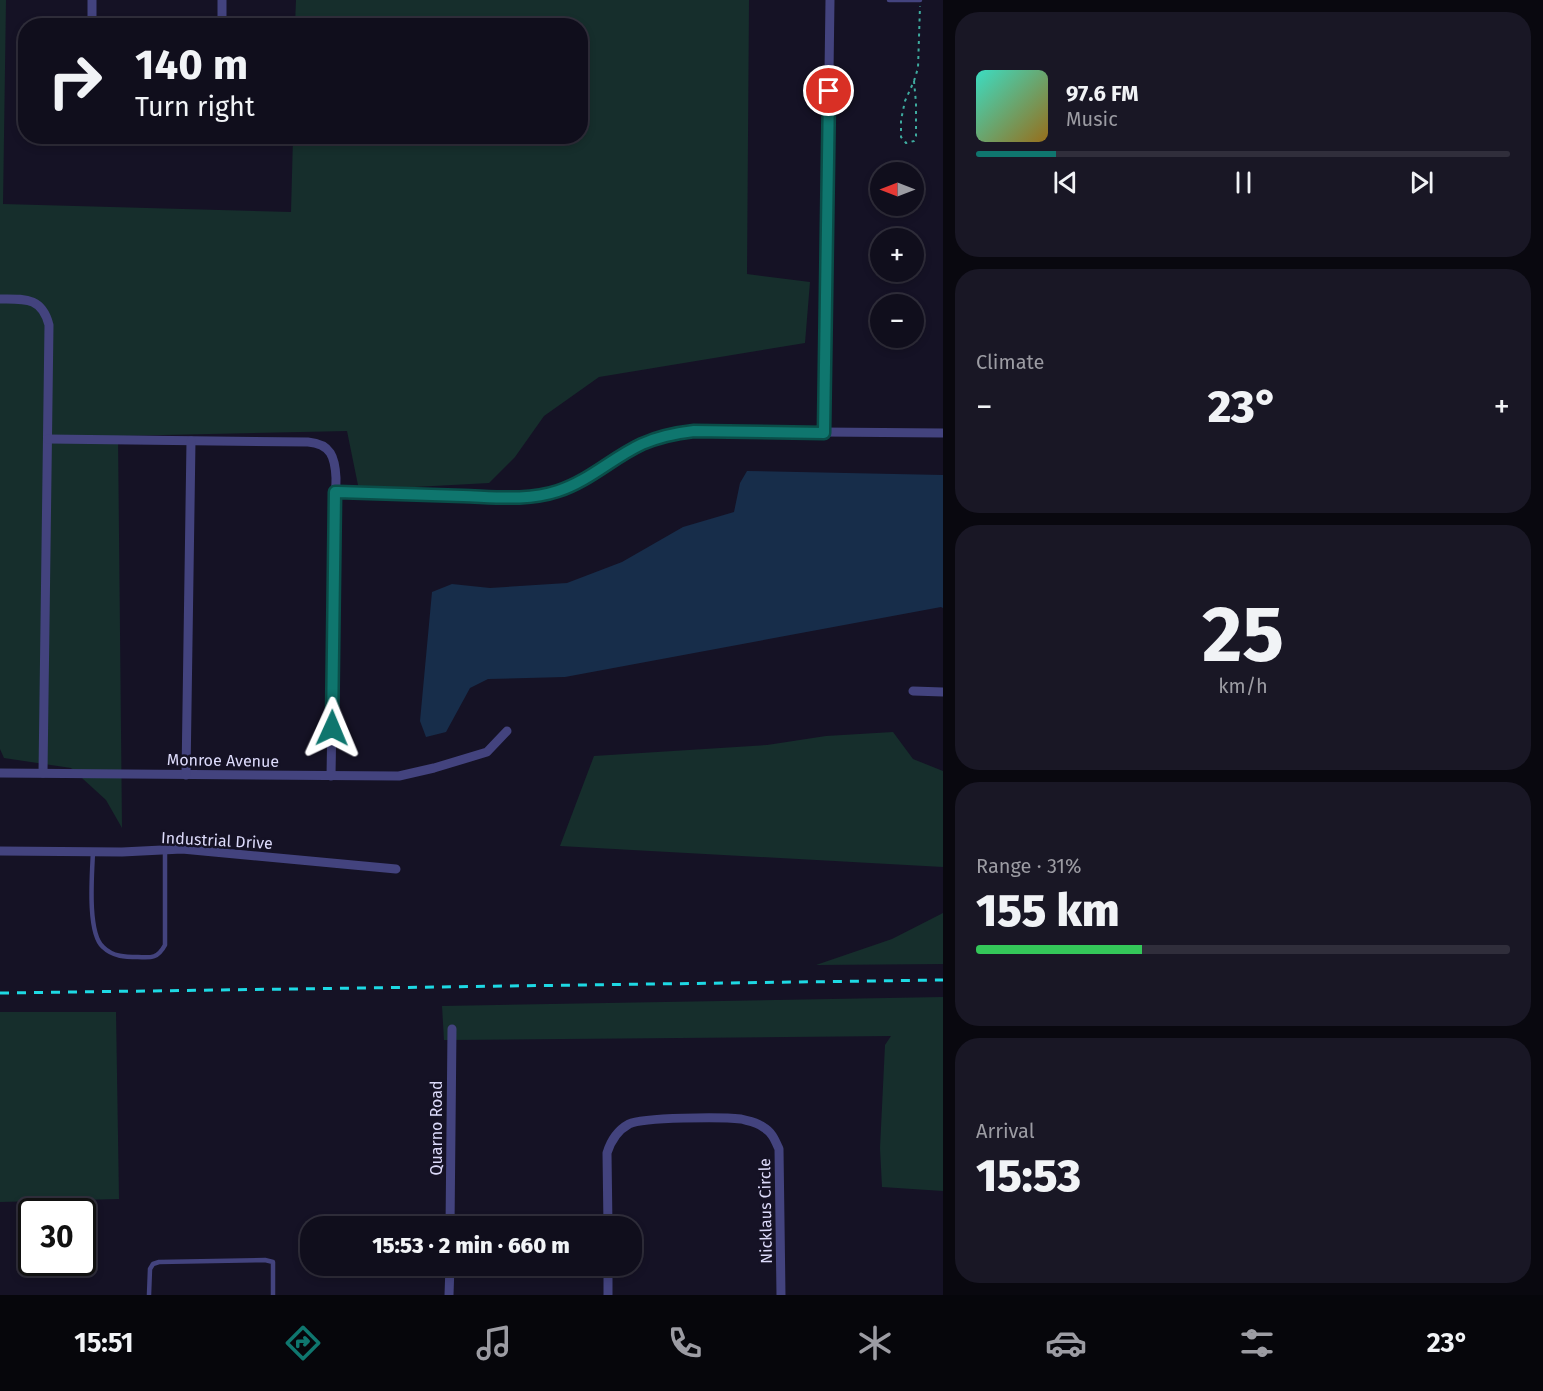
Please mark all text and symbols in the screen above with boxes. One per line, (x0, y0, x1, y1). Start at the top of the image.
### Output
text: 140 m (135, 40, 248, 90)
icon: right (36, 42, 114, 120)
pin (803, 65, 854, 116)
icon: arrive (812, 74, 845, 107)
text: 97.6 FM (1066, 80, 1138, 107)
text: Turn right (135, 91, 255, 123)
text: Music (1066, 107, 1118, 131)
north arrow (870, 162, 924, 216)
map controls (870, 162, 924, 348)
icon: previous (1049, 166, 1082, 199)
icon: pause (1227, 166, 1260, 199)
icon: next (1405, 166, 1438, 199)
button: + (870, 228, 924, 282)
button: − (870, 294, 924, 348)
text: Climate (976, 350, 1044, 374)
text: 23° (1208, 380, 1278, 434)
text: − (976, 387, 993, 427)
text: + (1494, 387, 1510, 427)
text: 25 (1202, 588, 1284, 682)
text: km/h (1218, 674, 1268, 698)
position arrow (300, 696, 364, 760)
street label: Monroe Avenue (167, 750, 279, 771)
street label: Industrial Drive (161, 828, 273, 853)
text: Range · 31% (976, 854, 1082, 878)
text: 155 km (976, 884, 1120, 938)
street label: Quarno Road (427, 1080, 446, 1176)
text: Arrival (976, 1119, 1035, 1143)
text: 15:53 (976, 1149, 1081, 1203)
street label: Nicklaus Circle (755, 1158, 776, 1264)
speed limit sign: 30 (18, 1198, 96, 1276)
text: 15:53 · 2 min · 660 m (372, 1232, 570, 1259)
icon: directions (282, 1322, 324, 1364)
icon: music (473, 1322, 515, 1364)
icon: phone (664, 1322, 706, 1364)
icon: climate (854, 1322, 896, 1364)
icon: car (1045, 1322, 1087, 1364)
icon: filters (1236, 1322, 1278, 1364)
text: 15:51 (74, 1327, 134, 1359)
text: 23° (1427, 1327, 1469, 1359)

